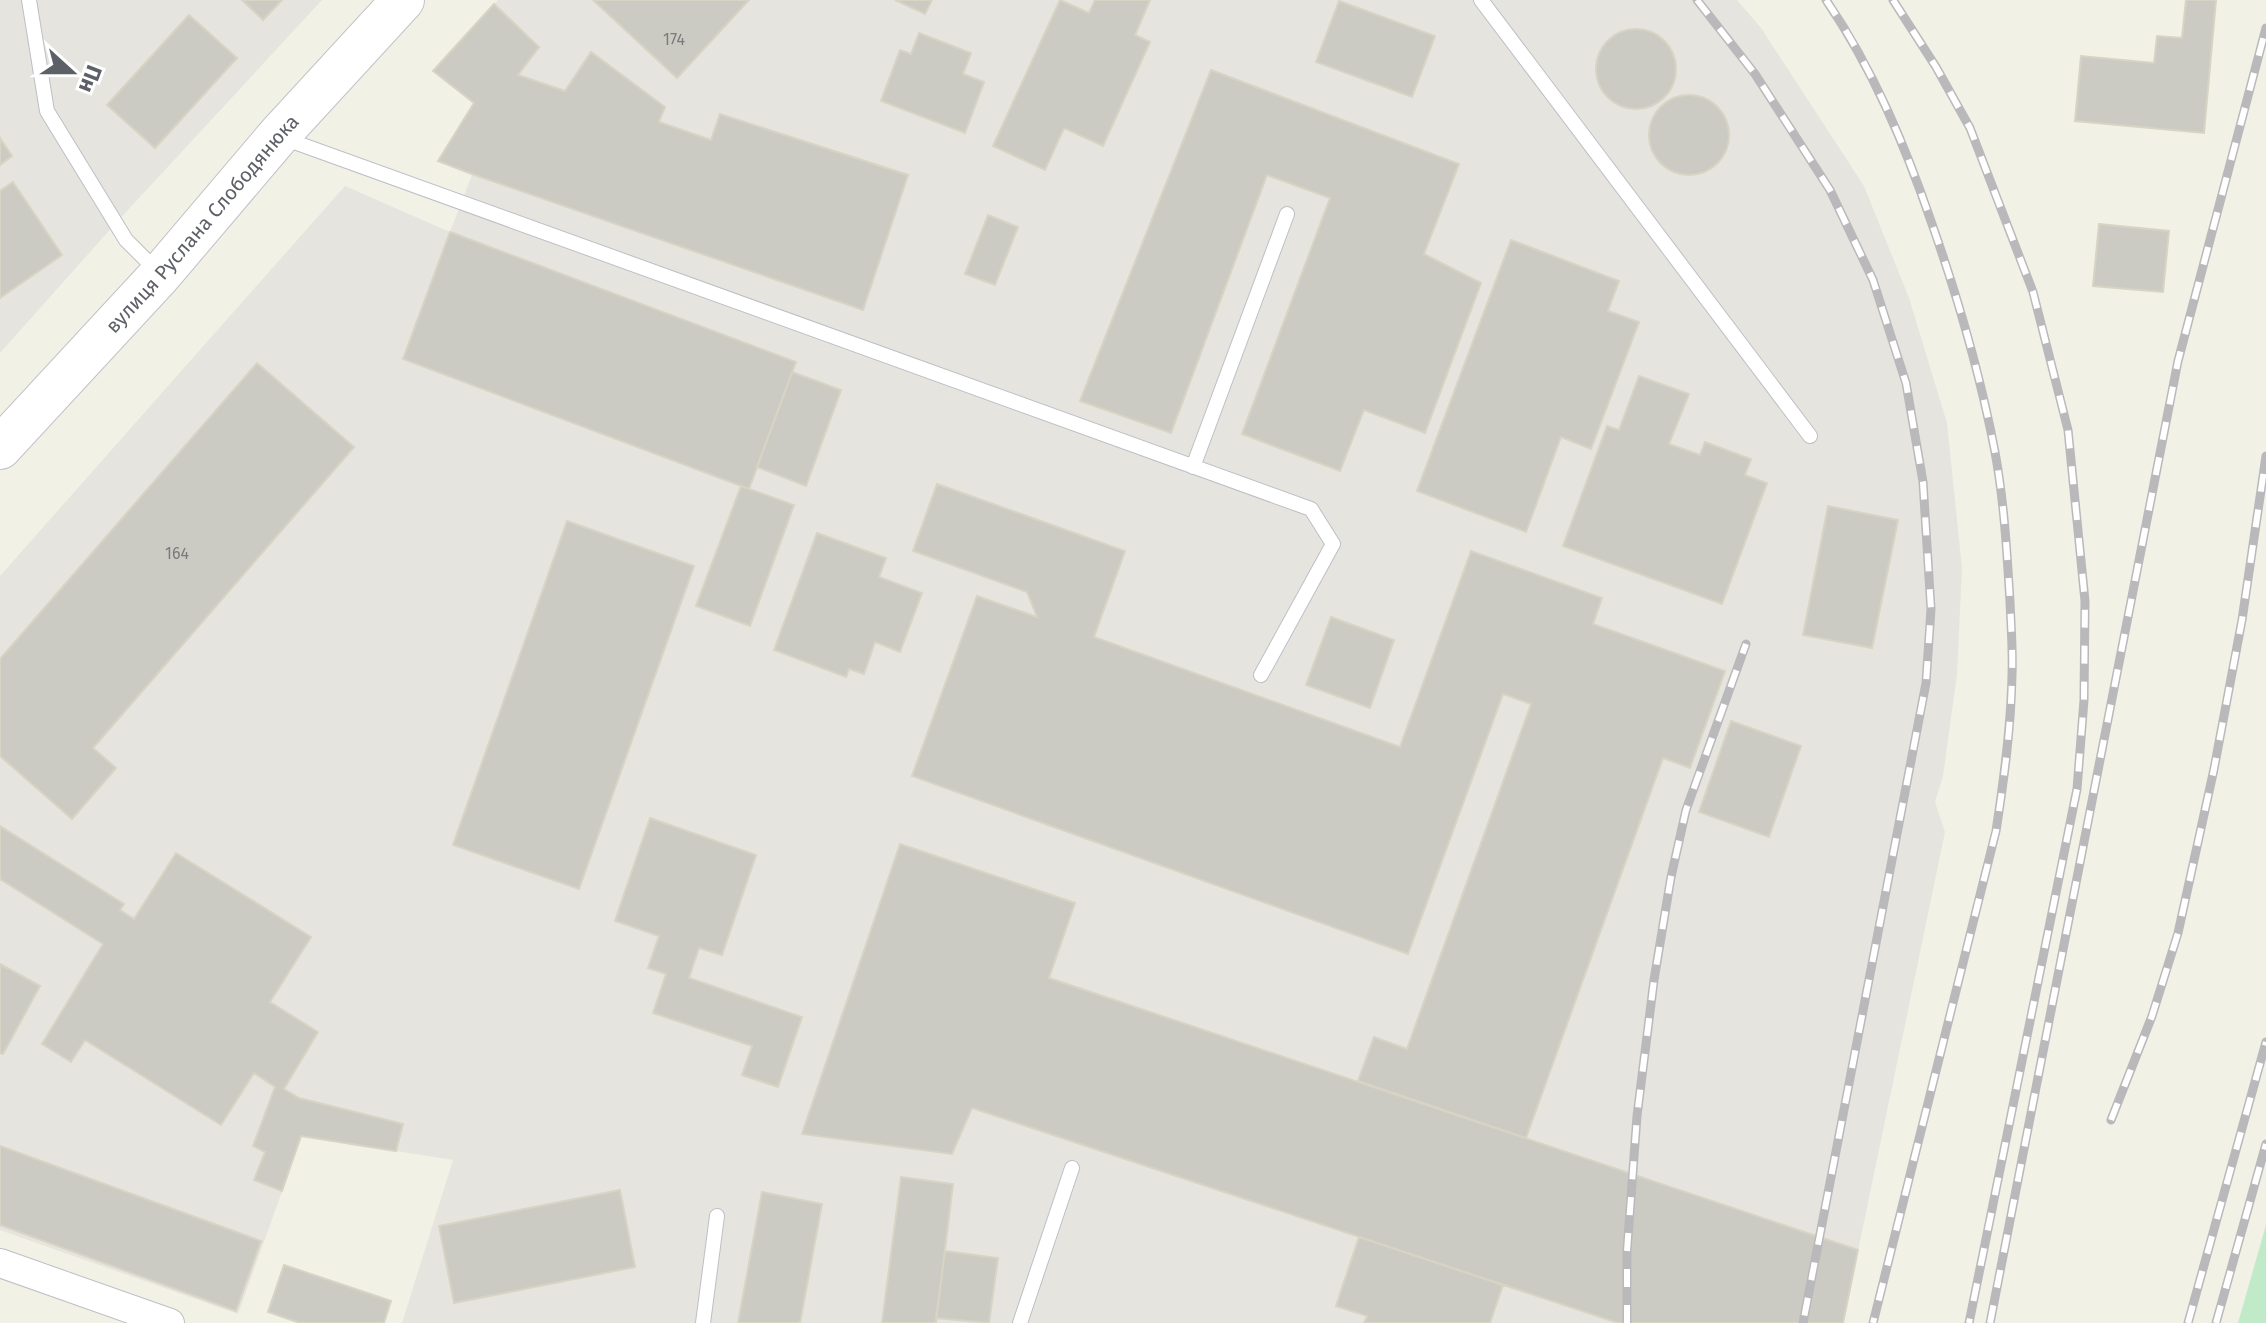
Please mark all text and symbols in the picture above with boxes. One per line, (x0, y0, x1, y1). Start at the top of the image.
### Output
house number: 174 (663, 30, 685, 49)
north arrow (32, 32, 112, 112)
text: Пн (73, 61, 108, 97)
street label: вулиця Руслана Слободянюка (101, 110, 304, 338)
house number: 164 (165, 544, 189, 563)

